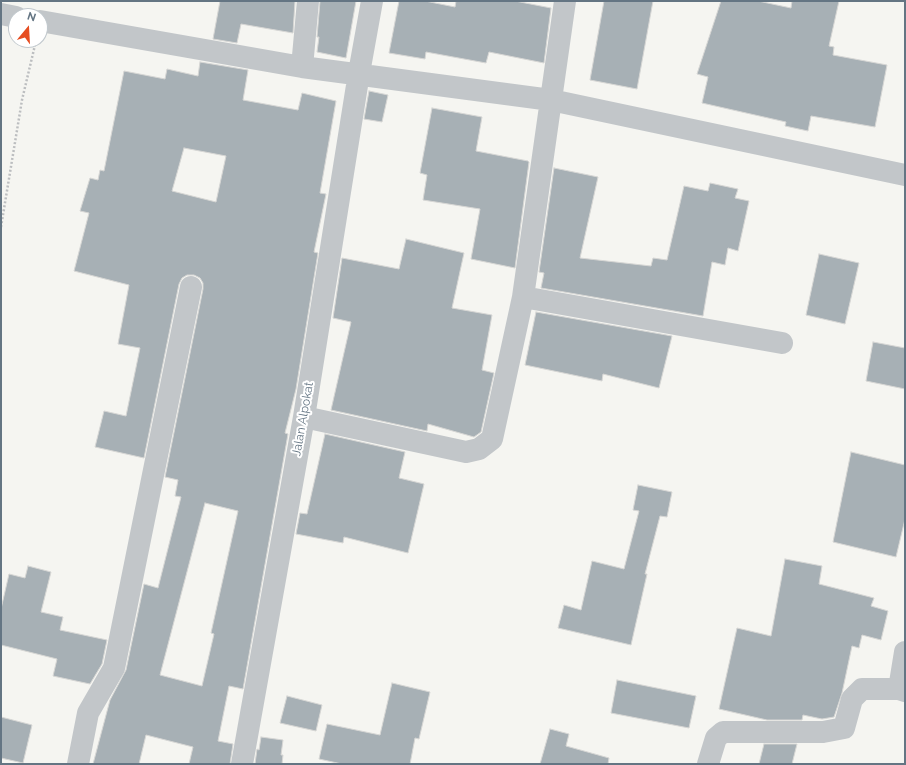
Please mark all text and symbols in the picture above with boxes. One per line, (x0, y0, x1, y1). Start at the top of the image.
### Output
north arrow (8, 8, 48, 48)
text: N (26, 10, 38, 25)
street label: Jalan Alpokat (289, 381, 317, 457)

